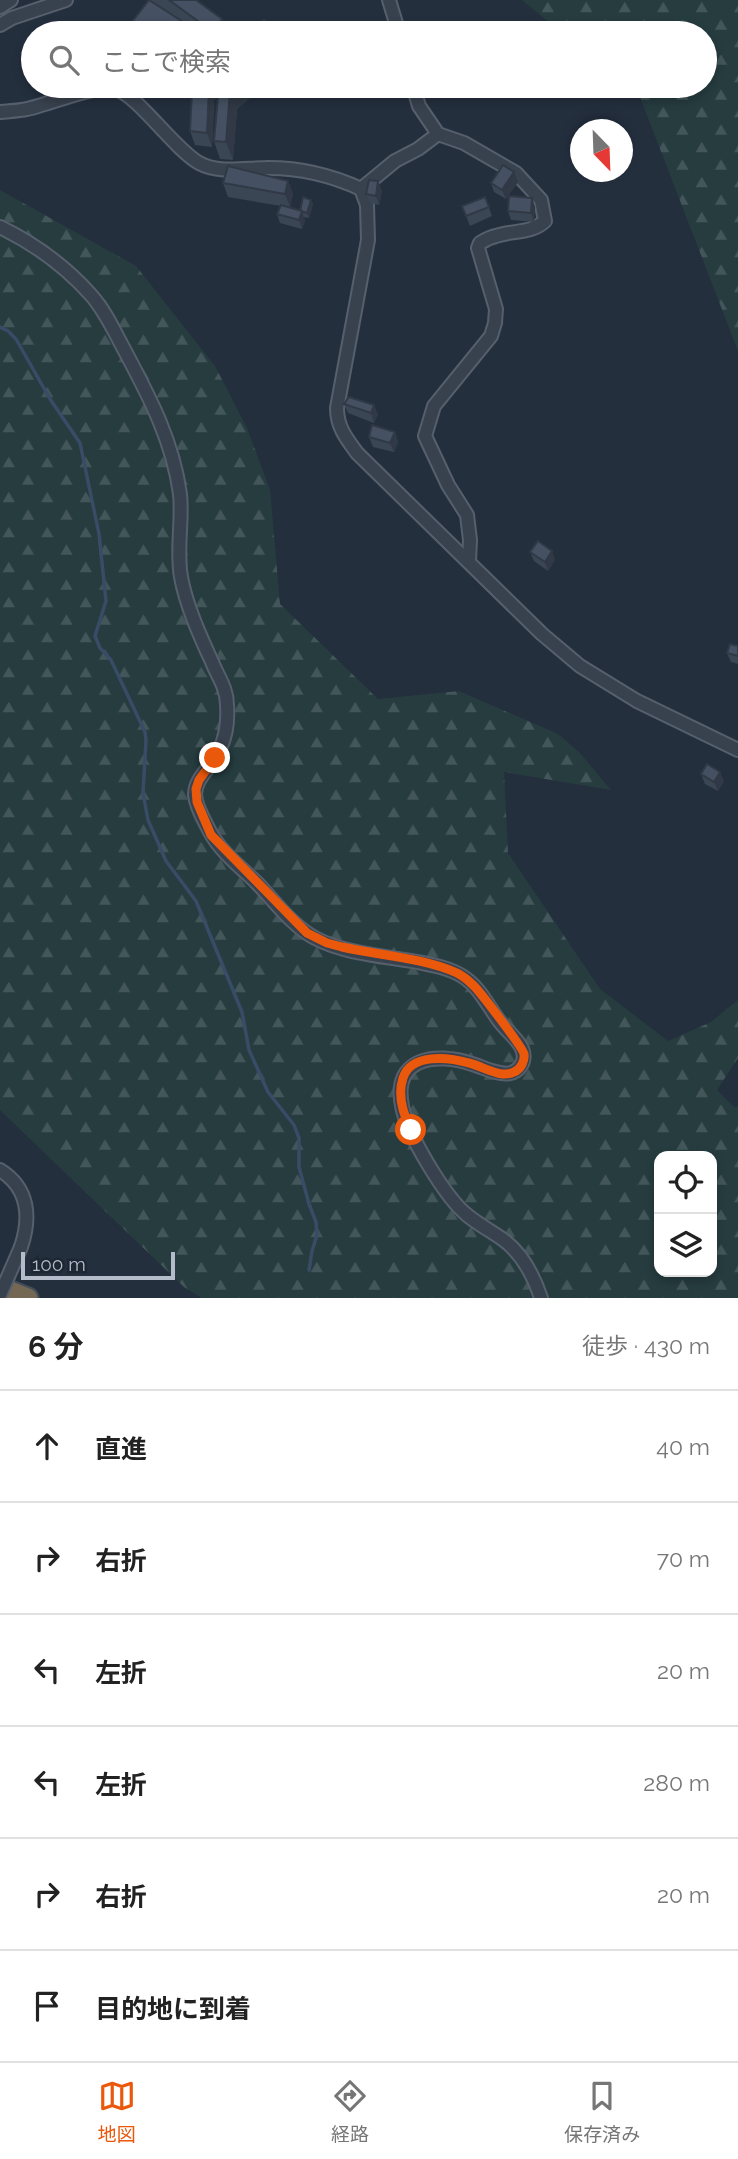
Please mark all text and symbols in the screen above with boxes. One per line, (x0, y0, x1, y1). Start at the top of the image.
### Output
search box (21, 21, 717, 98)
icon: search (45, 41, 83, 79)
text: ここで検索 (101, 47, 231, 77)
north arrow (570, 119, 633, 182)
route end (199, 742, 230, 773)
route start (395, 1114, 426, 1145)
map controls (654, 1151, 717, 1277)
button: locate (654, 1151, 717, 1214)
button: layers (654, 1214, 717, 1277)
scale bar (21, 1249, 175, 1281)
text: 100 m (32, 1253, 86, 1275)
text: 6 分 (28, 1329, 83, 1364)
text: 徒歩 · 430 m (582, 1332, 710, 1359)
icon: ahead (28, 1427, 66, 1465)
text: 40 m (656, 1433, 710, 1460)
text: 直進 (95, 1434, 147, 1464)
icon: right (28, 1539, 66, 1577)
text: 70 m (657, 1545, 710, 1572)
text: 右折 (95, 1546, 147, 1576)
icon: left (28, 1651, 66, 1689)
text: 20 m (657, 1657, 710, 1684)
text: 左折 (95, 1658, 147, 1688)
icon: left (28, 1763, 66, 1801)
text: 280 m (643, 1769, 710, 1796)
text: 左折 (95, 1770, 147, 1800)
icon: right (28, 1875, 66, 1913)
text: 20 m (657, 1881, 710, 1908)
text: 右折 (95, 1882, 147, 1912)
icon: arrive (28, 1987, 66, 2025)
text: 目的地に到着 (95, 1994, 251, 2024)
tab: 地図 (98, 2077, 136, 2146)
tab: 経路 (331, 2077, 369, 2146)
tab: 保存済み (564, 2077, 640, 2146)

